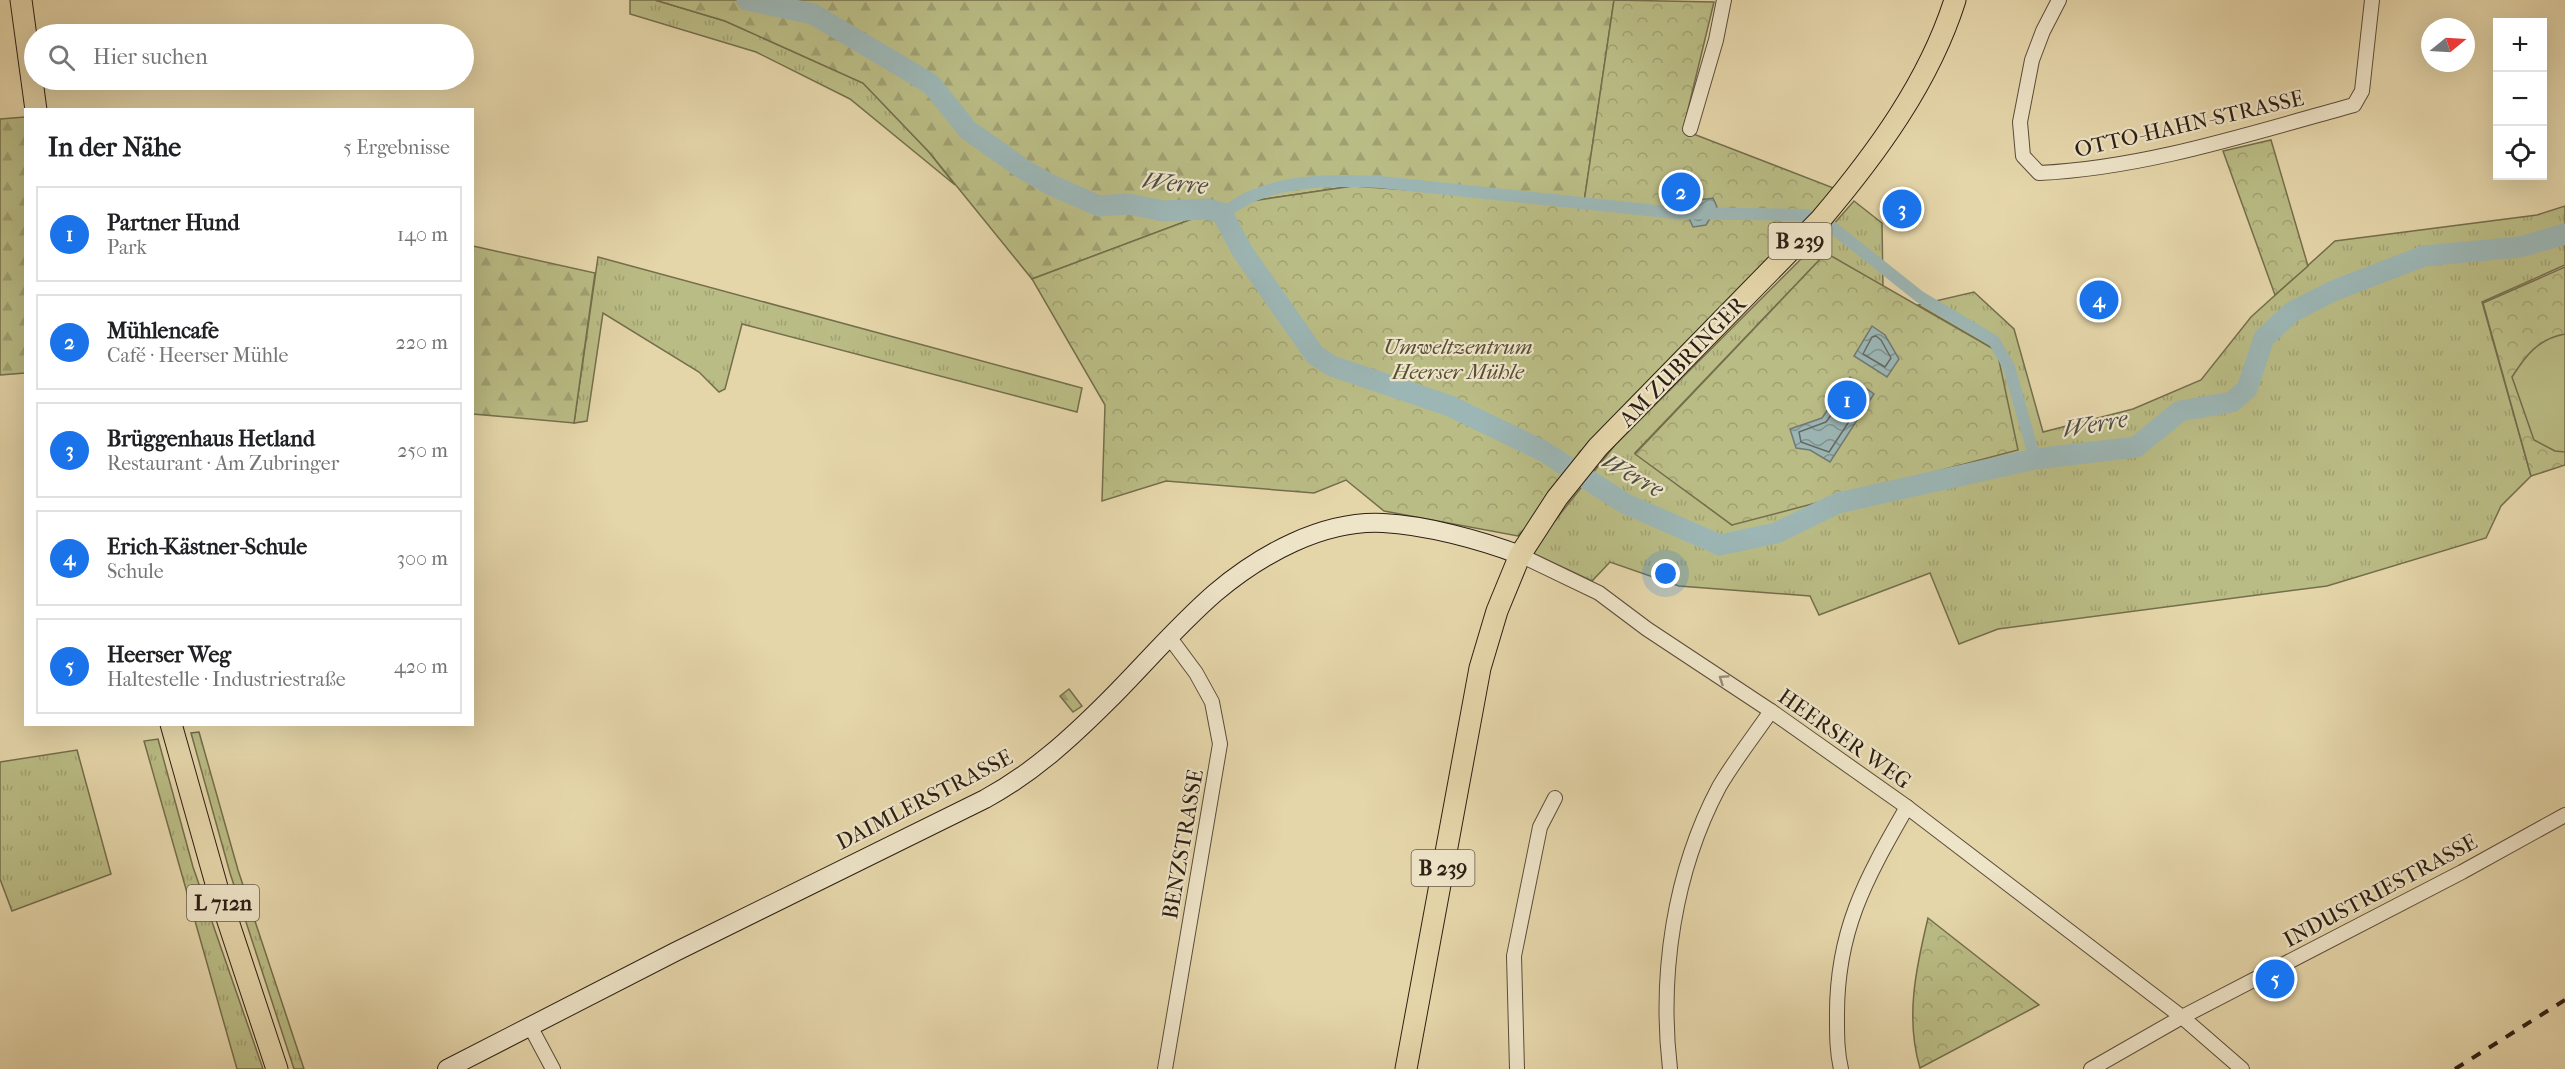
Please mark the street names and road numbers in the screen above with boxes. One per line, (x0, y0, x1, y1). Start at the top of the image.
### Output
street label: OTTO-HAHN-STRASSE (2072, 85, 2307, 163)
road number: B 239 (1768, 223, 1832, 259)
street label: AM ZUBRINGER (1613, 290, 1752, 433)
street label: HEERSER WEG (1773, 683, 1916, 794)
street label: DAIMLERSTRASSE (832, 744, 1017, 856)
street label: BENZSTRASSE (1157, 767, 1209, 921)
street label: INDUSTRIESTRASSE (2279, 829, 2482, 953)
road number: B 239 (1412, 850, 1474, 886)
road number: L 712n (187, 885, 259, 921)

